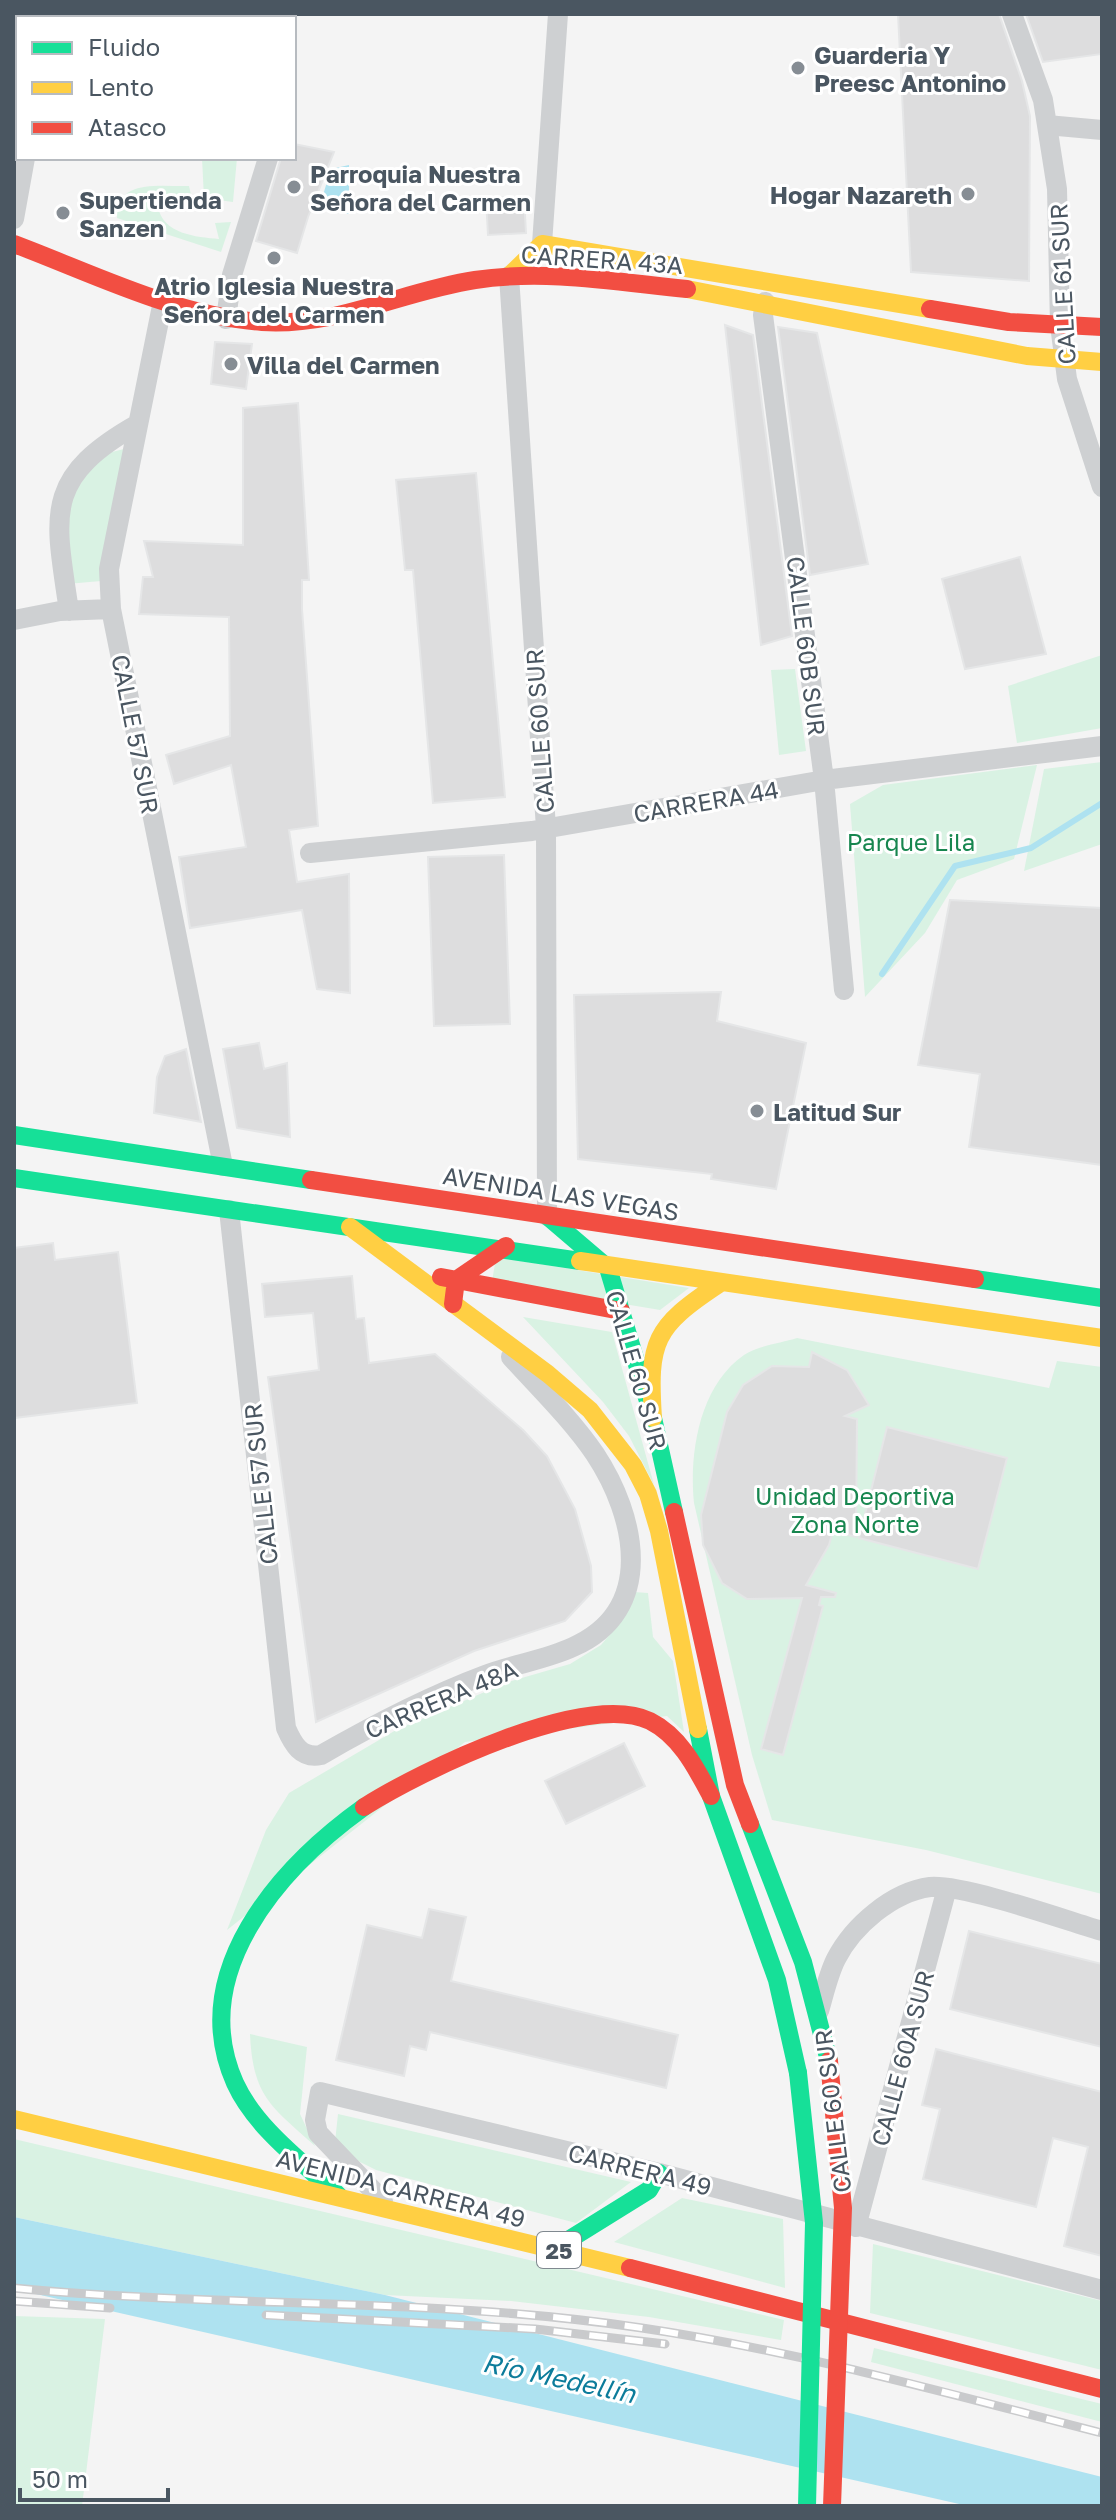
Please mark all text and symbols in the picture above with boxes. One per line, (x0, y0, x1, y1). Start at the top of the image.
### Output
legend (16, 16, 296, 160)
text: Fluido (88, 32, 160, 61)
place label: Guarderia Y Preesc Antonino (814, 40, 1006, 97)
marker: Guarderia Y Preesc Antonino (789, 59, 807, 77)
text: Lento (88, 72, 154, 101)
text: Atasco (88, 112, 166, 141)
place label: Parroquia Nuestra Señora del Carmen (310, 159, 531, 216)
marker: Parroquia Nuestra Señora del Carmen (285, 178, 303, 196)
place label: Hogar Nazareth (770, 180, 952, 209)
place label: Supertienda Sanzen (79, 185, 222, 242)
marker: Hogar Nazareth (959, 185, 977, 203)
street label: CALLE 61 SUR (1043, 203, 1081, 365)
marker: Supertienda Sanzen (54, 204, 72, 222)
street label: CARRERA 43A (520, 239, 684, 279)
marker: Atrio Iglesia Nuestra Señora del Carmen (265, 249, 283, 267)
place label: Atrio Iglesia Nuestra Señora del Carmen (154, 271, 394, 328)
place label: Villa del Carmen (247, 350, 440, 379)
marker: Villa del Carmen (222, 355, 240, 373)
street label: CALLE 60B SUR (782, 555, 832, 737)
street label: CALLE 60 SUR (519, 648, 559, 814)
street label: CALLE 57 SUR (106, 652, 166, 816)
street label: CARRERA 44 (631, 774, 781, 828)
park label: Parque Lila (847, 827, 975, 856)
place label: Latitud Sur (773, 1097, 901, 1126)
marker: Latitud Sur (748, 1102, 766, 1120)
street label: AVENIDA LAS VEGAS (441, 1160, 681, 1226)
street label: CALLE 60 SUR (600, 1287, 674, 1453)
street label: CALLE 57 SUR (237, 1402, 283, 1566)
park label: Unidad Deportiva Zona Norte (755, 1481, 955, 1538)
street label: CARRERA 48A (360, 1654, 522, 1744)
street label: CALLE 60A SUR (865, 1967, 939, 2149)
street label: CALLE 60 SUR (808, 2028, 856, 2194)
street label: CARRERA 49 (565, 2137, 715, 2201)
street label: AVENIDA CARRERA 49 (273, 2143, 529, 2233)
road number: 25 (537, 2232, 581, 2268)
water label: Río Medellín (480, 2347, 639, 2409)
scale bar (20, 2452, 168, 2502)
text: 50 m (32, 2464, 88, 2493)

